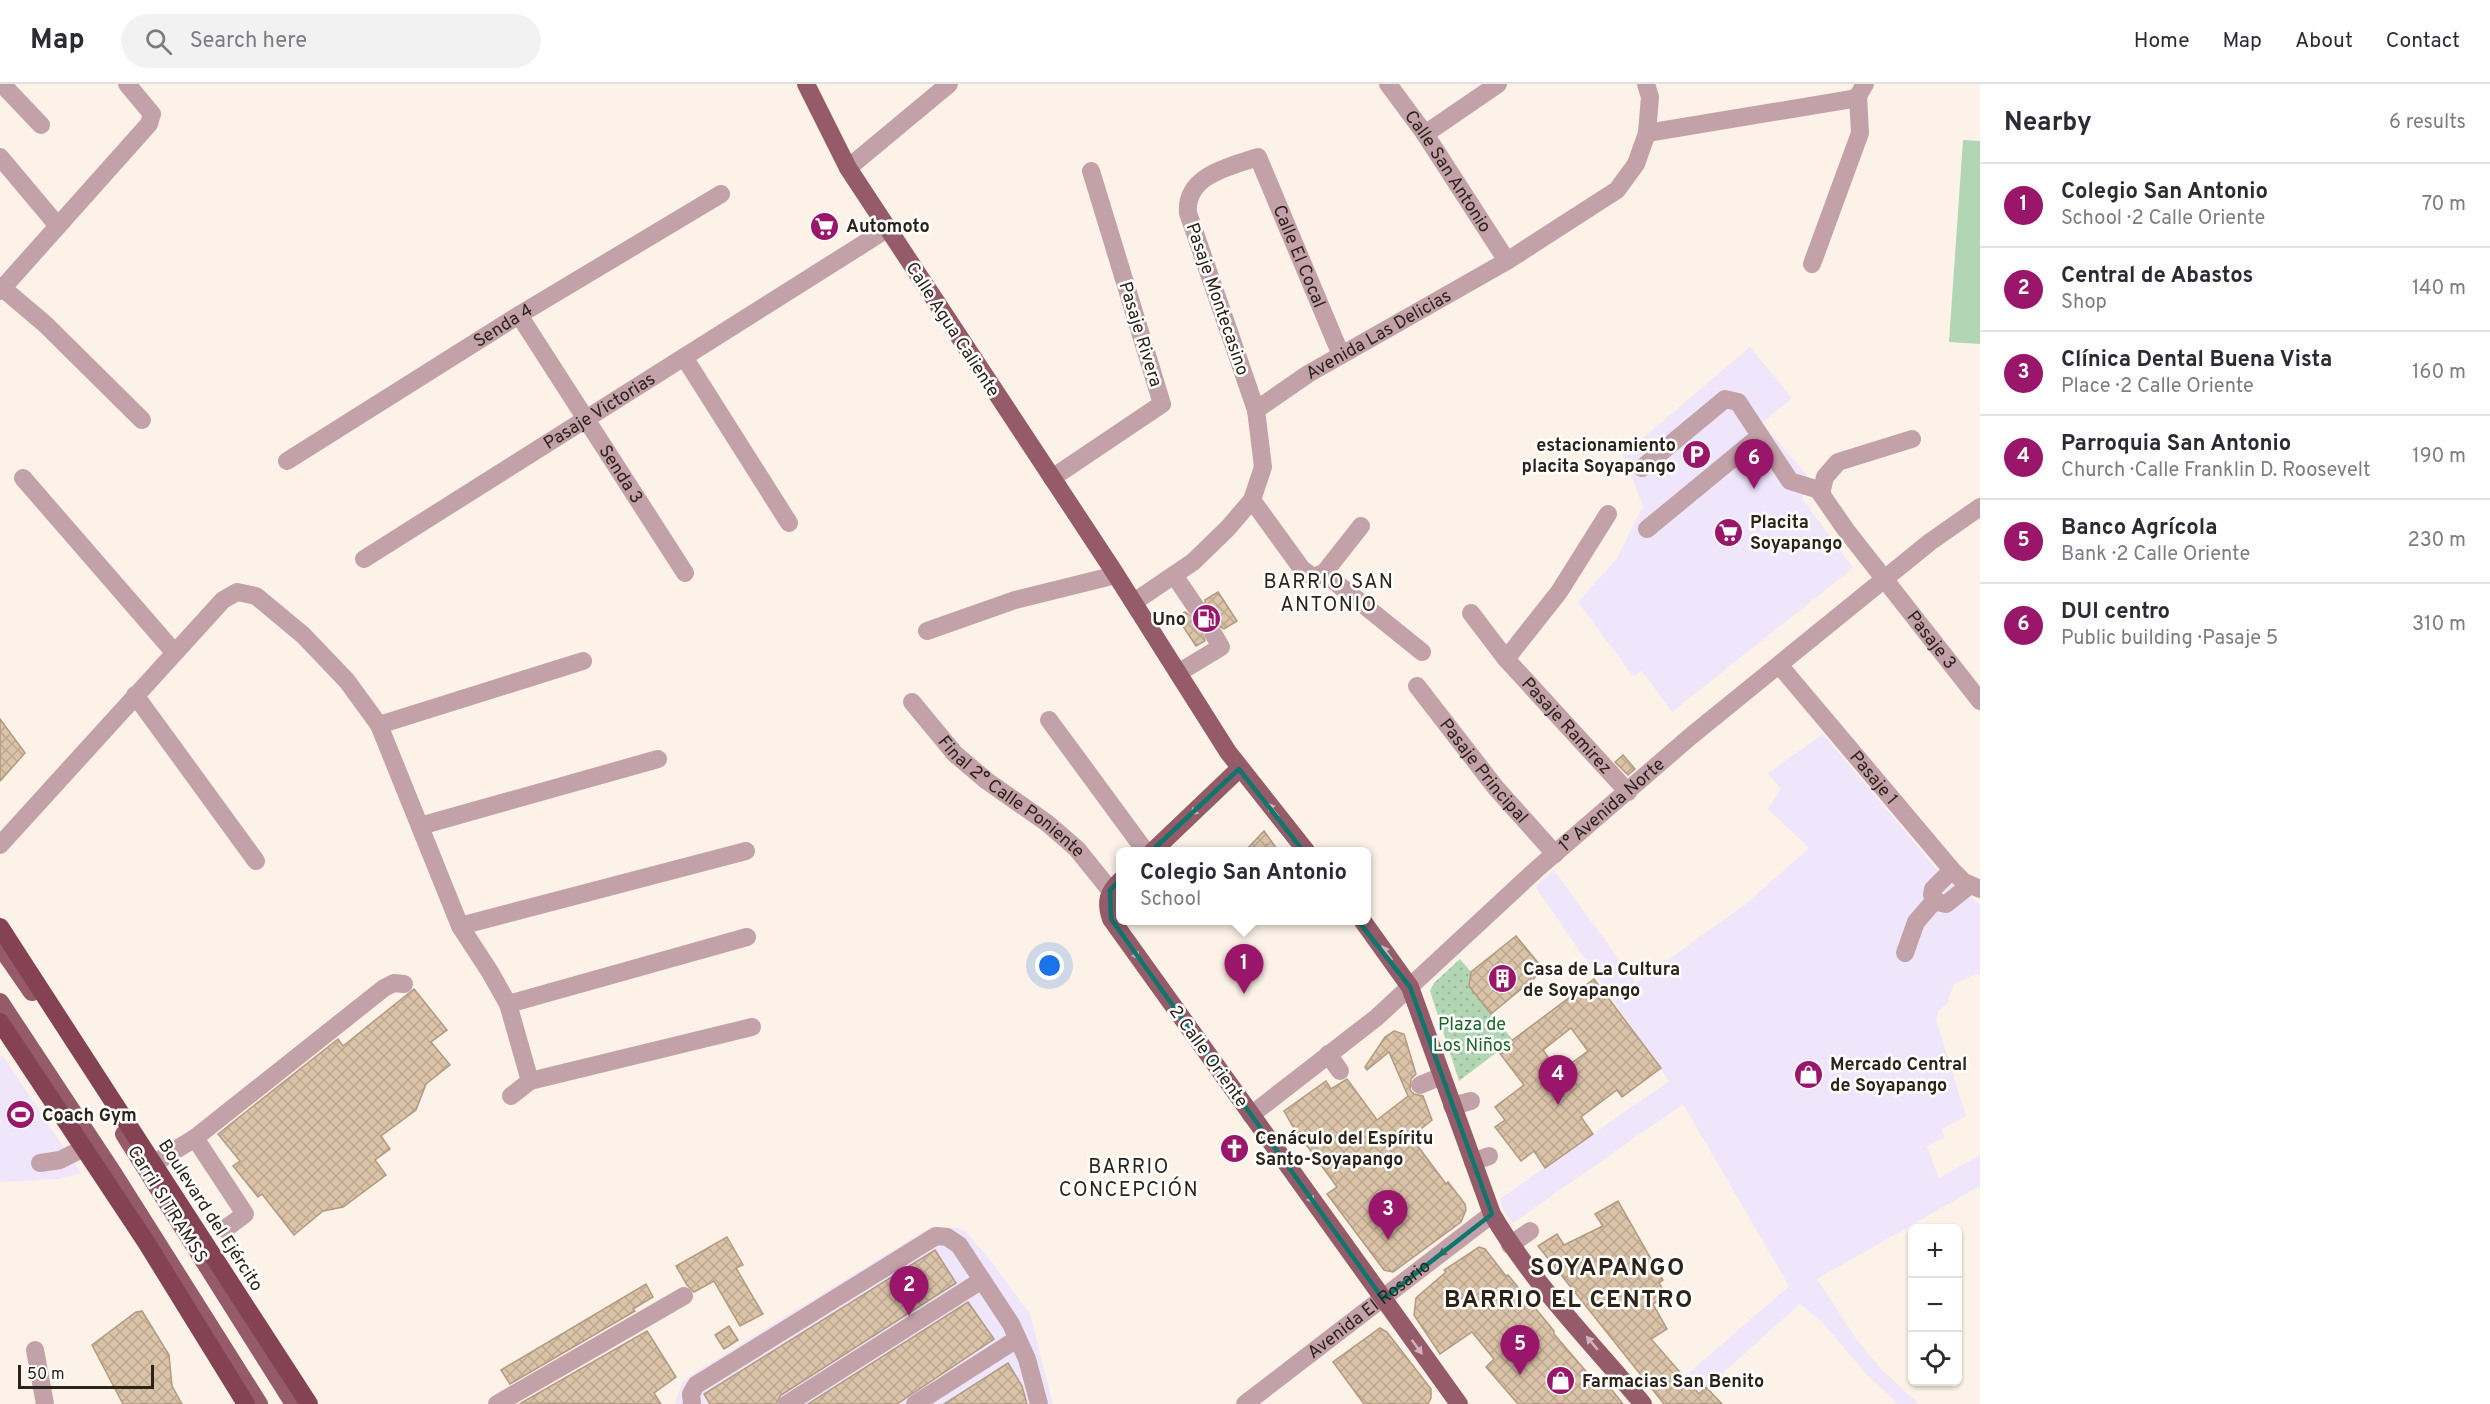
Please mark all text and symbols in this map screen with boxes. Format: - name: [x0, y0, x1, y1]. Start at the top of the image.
- search box: [121, 14, 541, 68]
- text: Map: [30, 23, 85, 59]
- icon: search: [142, 25, 175, 58]
- text: Search here: [190, 28, 307, 55]
- text: Home: [2134, 28, 2190, 55]
- text: Map: [2223, 28, 2262, 55]
- text: About: [2295, 28, 2353, 55]
- text: Contact: [2386, 28, 2460, 55]
- street label: Calle San Antonio: [1398, 106, 1496, 238]
- text: Nearby: [2004, 107, 2092, 140]
- text: 6 results: [2389, 110, 2466, 136]
- text: Colegio San Antonio: [2061, 179, 2268, 206]
- text: 1: [2020, 192, 2028, 218]
- text: 70 m: [2422, 192, 2466, 218]
- street label: Calle El Cocal: [1266, 202, 1330, 312]
- text: School · 2 Calle Oriente: [2061, 206, 2265, 232]
- supermarket icon: Automoto: [809, 210, 841, 242]
- place label: Automoto: [846, 216, 930, 239]
- street label: Pasaje Montecasino: [1180, 220, 1253, 379]
- street label: Calle Agua Caliente: [900, 258, 1004, 402]
- text: Central de Abastos: [2061, 263, 2253, 290]
- text: 2: [2017, 276, 2030, 302]
- text: 140 m: [2412, 276, 2466, 302]
- street label: Pasaje Rivera: [1113, 279, 1166, 390]
- street label: Avenida Las Delicias: [1302, 285, 1456, 386]
- text: Shop: [2061, 290, 2107, 316]
- street label: Senda 4: [470, 299, 537, 354]
- text: Clínica Dental Buena Vista: [2061, 347, 2332, 374]
- text: 3: [2018, 360, 2030, 386]
- text: 160 m: [2412, 360, 2466, 386]
- street label: Pasaje Victorias: [540, 368, 660, 456]
- text: Place · 2 Calle Oriente: [2061, 374, 2254, 400]
- text: Parroquia San Antonio: [2061, 431, 2291, 458]
- place label: estacionamiento placita Soyapango: [1522, 435, 1676, 479]
- parking icon: estacionamiento placita Soyapango: [1681, 439, 1713, 471]
- pin: 6: [1734, 440, 1774, 489]
- street label: Senda 3: [593, 441, 647, 508]
- text: 4: [2017, 444, 2030, 470]
- text: 190 m: [2412, 444, 2466, 470]
- text: Church · Calle Franklin D. Roosevelt: [2061, 458, 2371, 484]
- place label: Placita Soyapango: [1750, 512, 1842, 556]
- text: Banco Agrícola: [2061, 515, 2217, 542]
- supermarket icon: Placita Soyapango: [1713, 516, 1745, 548]
- text: 5: [2017, 528, 2030, 554]
- text: 230 m: [2407, 528, 2466, 554]
- text: Bank · 2 Calle Oriente: [2061, 542, 2250, 568]
- district label: BARRIO SAN ANTONIO: [1264, 570, 1394, 619]
- text: DUI centro: [2061, 599, 2170, 626]
- fuel station icon: Uno: [1191, 603, 1223, 635]
- street label: Pasaje 3: [1901, 607, 1961, 675]
- place label: Uno: [1152, 609, 1186, 632]
- text: 6: [2017, 612, 2030, 638]
- text: 310 m: [2412, 612, 2466, 638]
- text: Public building · Pasaje 5: [2061, 626, 2278, 652]
- street label: Pasaje Ramirez: [1516, 673, 1616, 780]
- street label: Pasaje Principal: [1433, 714, 1532, 829]
- street label: Final 2° Calle Poniente: [932, 732, 1089, 863]
- street label: Pasaje 1: [1844, 747, 1902, 810]
- street label: 1° Avenida Norte: [1555, 754, 1670, 858]
- one-way arrow: [1189, 802, 1204, 816]
- one-way arrow: [1267, 803, 1280, 818]
- popup: [1116, 847, 1371, 925]
- text: Colegio San Antonio: [1140, 860, 1347, 887]
- text: School: [1140, 887, 1201, 913]
- one-way arrow: [1128, 944, 1139, 960]
- pin: 1: [1224, 944, 1264, 994]
- one-way arrow: [1381, 945, 1393, 961]
- your location: [1035, 951, 1064, 980]
- place label: Casa de La Cultura de Soyapango: [1523, 959, 1680, 1003]
- building icon: Casa de La Cultura de Soyapango: [1486, 963, 1518, 995]
- street label: 2 Calle Oriente: [1163, 1001, 1252, 1112]
- park label: Plaza de Los Niños: [1433, 1014, 1511, 1058]
- place label: Mercado Central de Soyapango: [1830, 1054, 1967, 1098]
- pin: 4: [1538, 1056, 1578, 1105]
- shop icon: Mercado Central de Soyapango: [1793, 1058, 1825, 1090]
- sports icon: Coach Gym: [5, 1099, 37, 1131]
- place label: Coach Gym: [42, 1105, 137, 1128]
- place label: Cenáculo del Espíritu Santo-Soyapango: [1255, 1128, 1433, 1172]
- church icon: Cenáculo del Espíritu Santo-Soyapango: [1218, 1132, 1250, 1164]
- street label: Boulevard del Ejército: [152, 1136, 267, 1296]
- street label: Carril SITRAMSS: [121, 1142, 212, 1268]
- district label: BARRIO CONCEPCIÓN: [1059, 1155, 1199, 1204]
- one-way arrow: [1303, 1187, 1315, 1203]
- pin: 3: [1368, 1190, 1408, 1240]
- map controls: [1908, 1224, 1962, 1386]
- button: +: [1908, 1224, 1962, 1278]
- one-way arrow: [1438, 1243, 1453, 1255]
- district label: SOYAPANGO: [1530, 1254, 1686, 1284]
- street label: Avenida El Rosario: [1303, 1255, 1436, 1365]
- pin: 2: [890, 1266, 928, 1316]
- button: −: [1908, 1278, 1962, 1332]
- district label: BARRIO EL CENTRO: [1444, 1286, 1694, 1316]
- pin: 5: [1500, 1326, 1540, 1375]
- button: locate: [1908, 1332, 1962, 1386]
- one-way arrow: [1585, 1335, 1598, 1351]
- one-way arrow: [1411, 1338, 1423, 1354]
- scale bar: [18, 1362, 154, 1390]
- text: 50 m: [27, 1365, 65, 1385]
- shop icon: Farmacias San Benito: [1545, 1365, 1577, 1397]
- place label: Farmacias San Benito: [1582, 1371, 1764, 1394]

